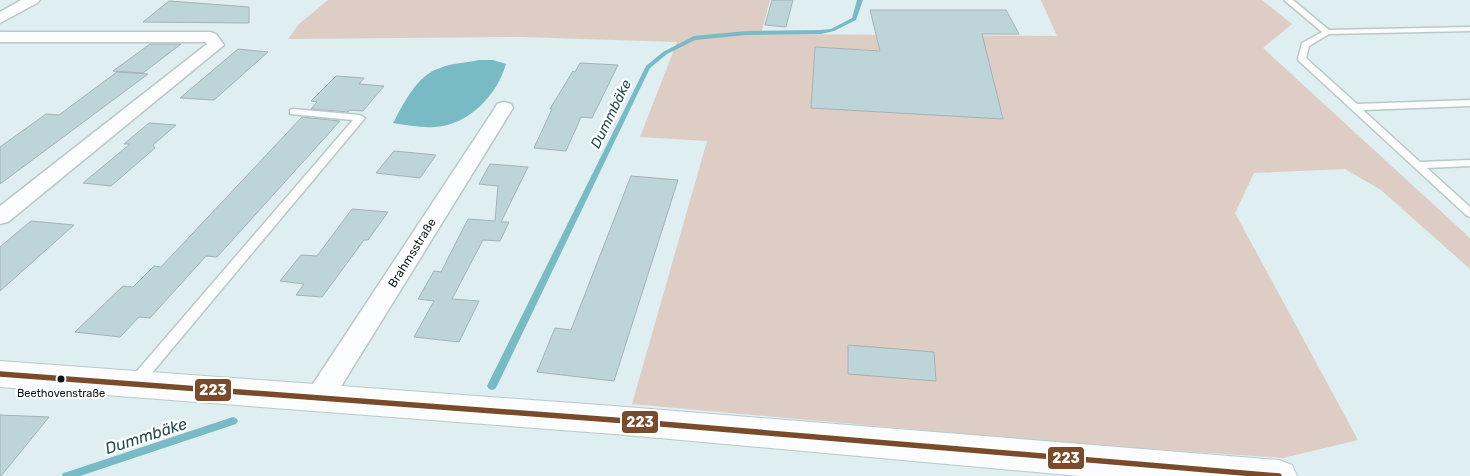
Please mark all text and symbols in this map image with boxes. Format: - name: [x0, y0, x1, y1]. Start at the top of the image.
- water label: Dummbäke: [587, 77, 635, 151]
- street label: Brahmsstraße: [385, 216, 439, 290]
- marker: Beethovenstraße: [56, 374, 66, 384]
- line badge: 223: [194, 378, 232, 402]
- text: 223: [199, 382, 227, 399]
- place label: Beethovenstraße: [17, 387, 105, 400]
- line badge: 223: [621, 410, 659, 434]
- water label: Dummbäke: [103, 414, 189, 458]
- text: 223: [626, 414, 654, 431]
- line badge: 223: [1047, 446, 1085, 470]
- text: 223: [1052, 450, 1080, 467]

